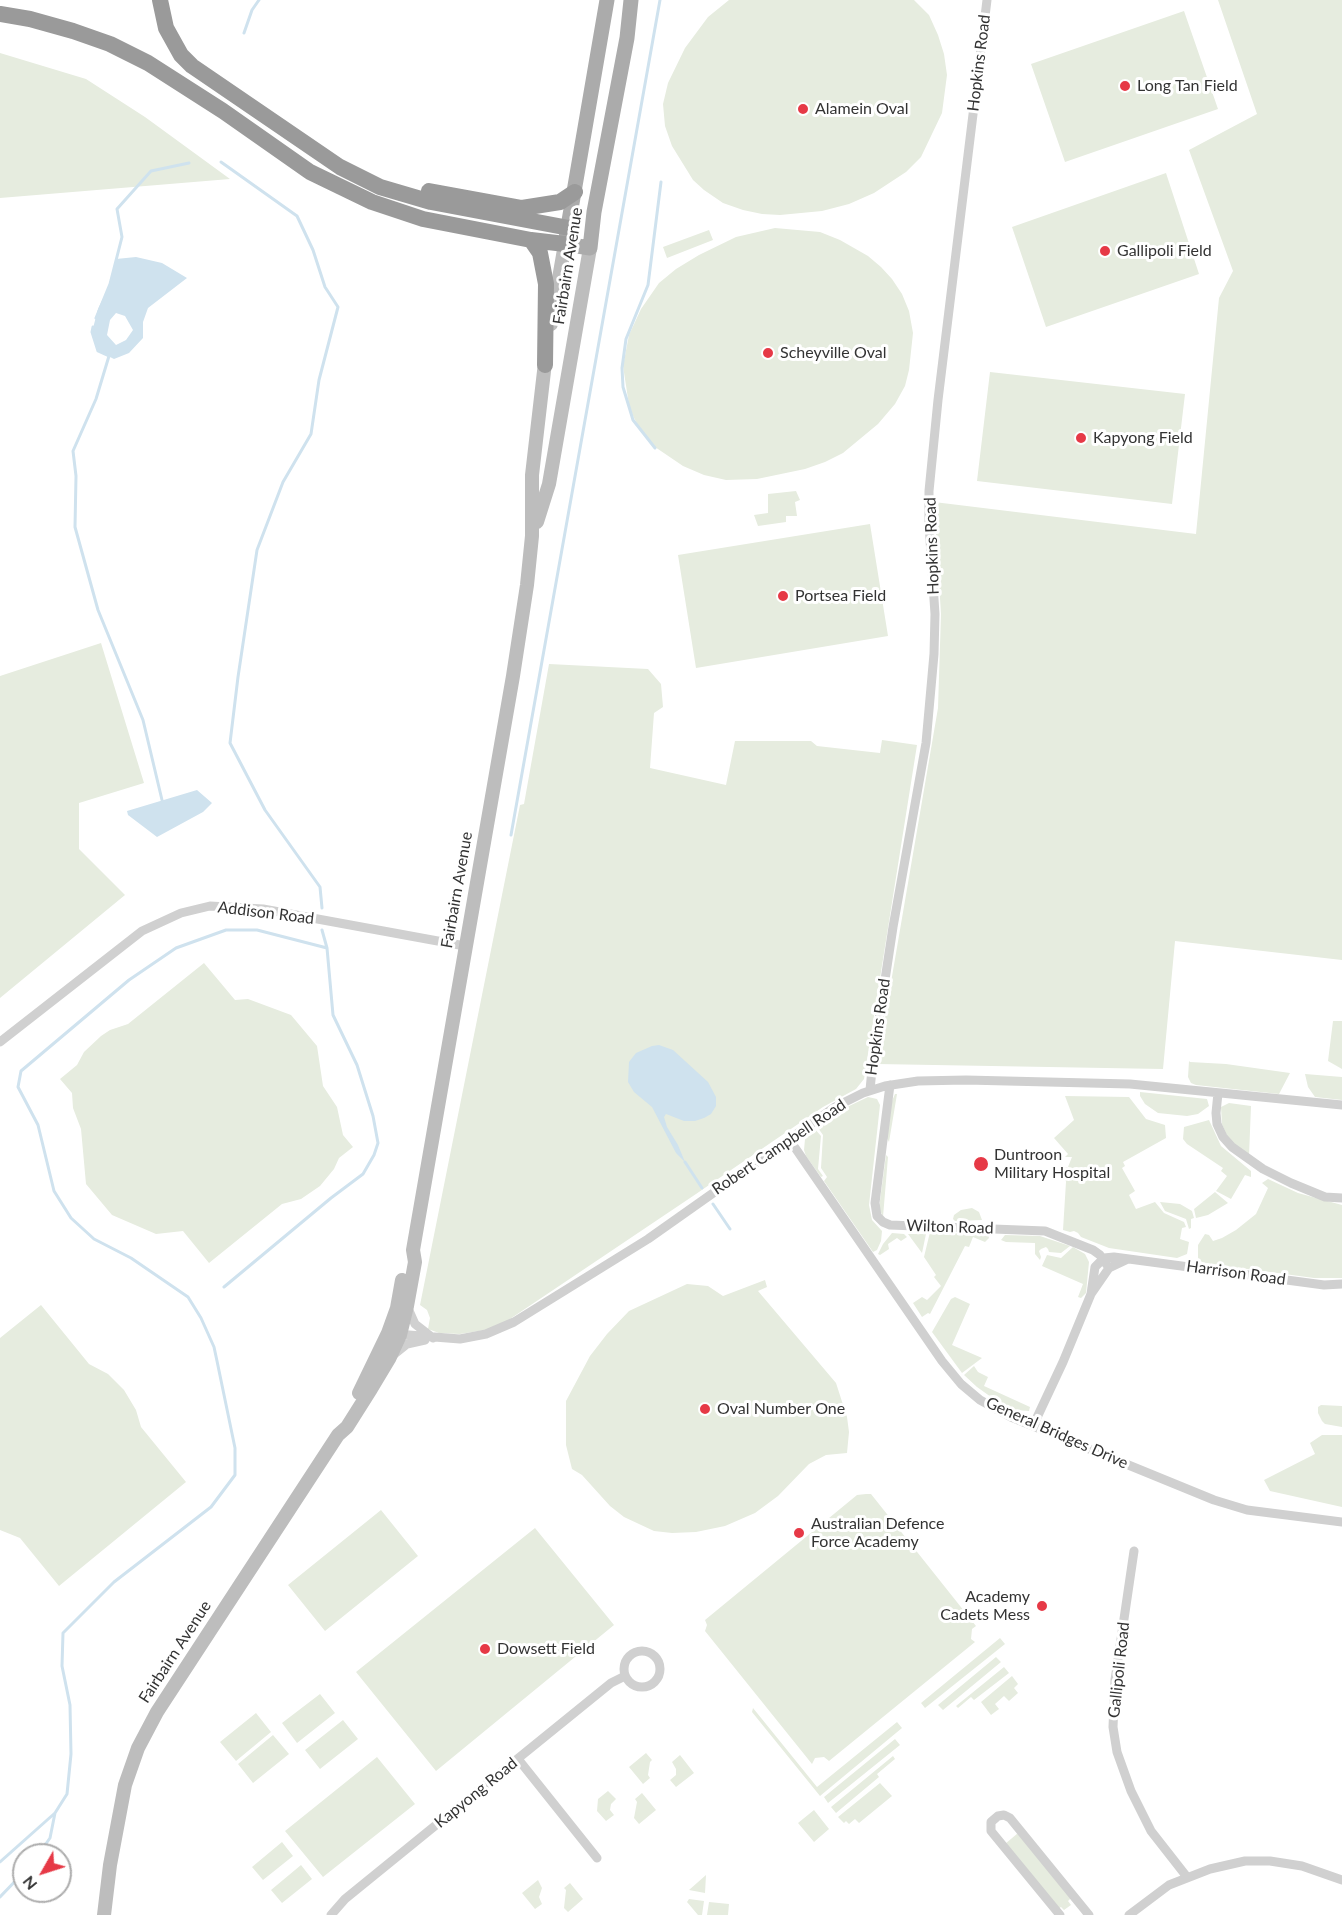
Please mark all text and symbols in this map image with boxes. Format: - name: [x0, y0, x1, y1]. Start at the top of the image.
- street label: Hopkins Road: [964, 13, 994, 113]
- place label: Long Tan Field: [1137, 76, 1238, 96]
- marker: Long Tan Field: [1118, 79, 1132, 93]
- place label: Alamein Oval: [815, 99, 909, 119]
- marker: Alamein Oval: [796, 102, 810, 116]
- street label: Fairbairn Avenue: [549, 206, 587, 326]
- place label: Gallipoli Field: [1117, 241, 1212, 261]
- marker: Gallipoli Field: [1098, 244, 1112, 258]
- place label: Scheyville Oval: [780, 343, 886, 363]
- marker: Scheyville Oval: [761, 346, 775, 360]
- place label: Kapyong Field: [1093, 428, 1193, 448]
- marker: Kapyong Field: [1074, 431, 1088, 445]
- street label: Hopkins Road: [921, 497, 943, 595]
- place label: Portsea Field: [795, 586, 886, 606]
- marker: Portsea Field: [776, 589, 790, 603]
- street label: Fairbairn Avenue: [437, 830, 477, 950]
- street label: Addison Road: [217, 898, 315, 928]
- street label: Hopkins Road: [862, 977, 894, 1077]
- street label: Robert Campbell Road: [709, 1095, 849, 1199]
- place label: Duntroon Military Hospital: [994, 1145, 1110, 1183]
- marker: Duntroon Military Hospital: [972, 1155, 990, 1173]
- street label: Wilton Road: [906, 1216, 994, 1238]
- street label: Harrison Road: [1185, 1257, 1287, 1289]
- street label: General Bridges Drive: [983, 1393, 1131, 1473]
- place label: Oval Number One: [717, 1399, 845, 1419]
- marker: Oval Number One: [698, 1402, 712, 1416]
- place label: Australian Defence Force Academy: [811, 1514, 945, 1552]
- marker: Australian Defence Force Academy: [792, 1526, 806, 1540]
- place label: Academy Cadets Mess: [940, 1587, 1030, 1625]
- street label: Fairbairn Avenue: [135, 1597, 215, 1707]
- marker: Academy Cadets Mess: [1035, 1599, 1049, 1613]
- street label: Gallipoli Road: [1104, 1621, 1134, 1719]
- place label: Dowsett Field: [497, 1639, 595, 1659]
- marker: Dowsett Field: [478, 1642, 492, 1656]
- street label: Kapyong Road: [431, 1754, 521, 1832]
- north arrow: [12, 1843, 72, 1903]
- text: N: [18, 1873, 40, 1894]

